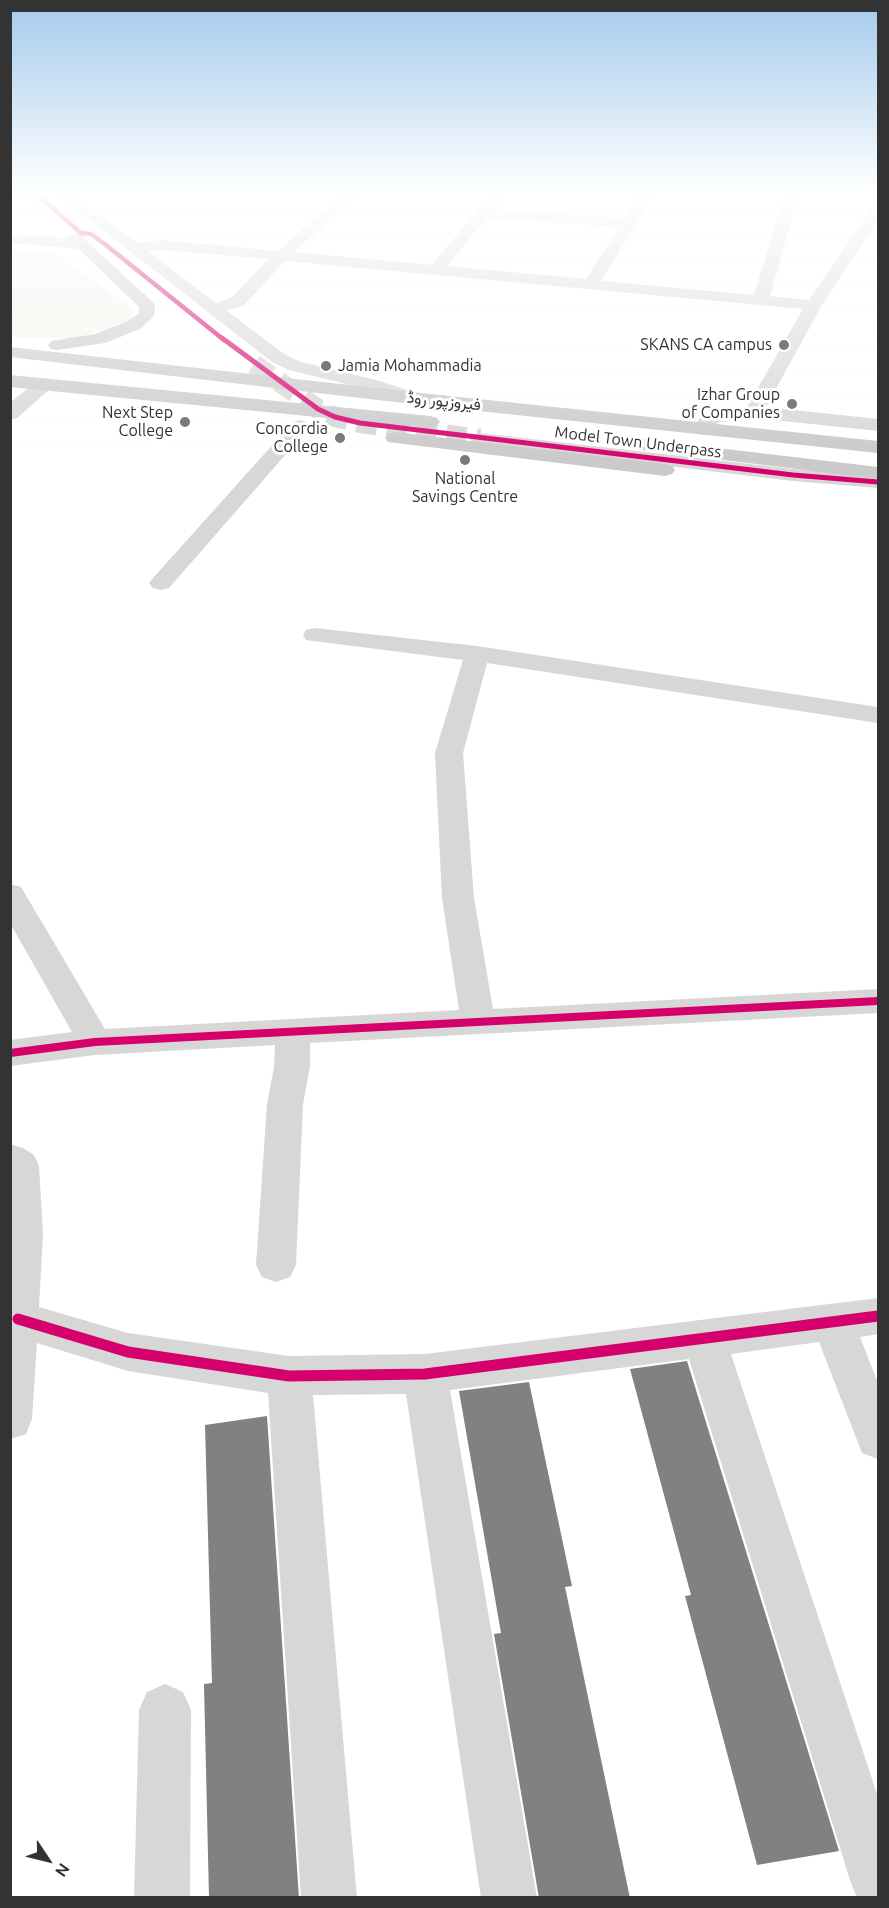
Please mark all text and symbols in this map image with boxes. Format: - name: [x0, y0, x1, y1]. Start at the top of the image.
- place label: SKANS CA campus: [640, 335, 772, 355]
- marker: SKANS CA campus: [777, 338, 791, 352]
- place label: Jamia Mohammadia: [338, 356, 482, 376]
- marker: Jamia Mohammadia: [319, 359, 333, 373]
- place label: Izhar Group of Companies: [682, 385, 780, 423]
- street label: فیروزپور روڈ: [406, 388, 482, 414]
- marker: Izhar Group of Companies: [785, 397, 799, 411]
- place label: Next Step College: [102, 403, 173, 441]
- marker: Next Step College: [178, 415, 192, 429]
- place label: Concordia College: [255, 419, 328, 457]
- street label: Model Town Underpass: [554, 422, 722, 462]
- marker: Concordia College: [333, 431, 347, 445]
- marker: National Savings Centre: [458, 453, 472, 467]
- place label: National Savings Centre: [412, 469, 518, 507]
- north arrow: [18, 1830, 78, 1890]
- text: N: [52, 1860, 74, 1880]

